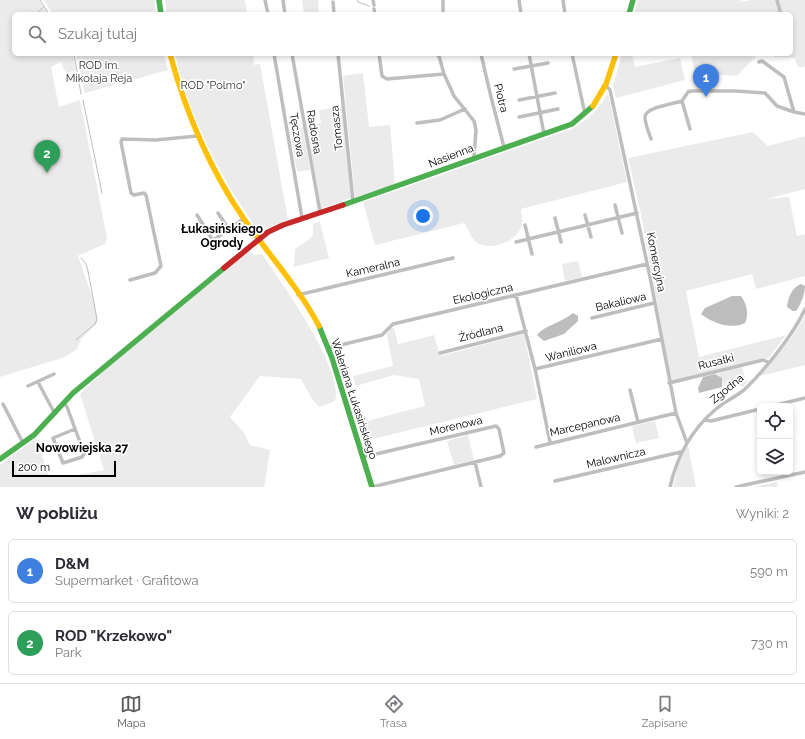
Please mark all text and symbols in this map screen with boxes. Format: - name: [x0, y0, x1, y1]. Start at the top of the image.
- search box: [12, 12, 793, 56]
- icon: search: [26, 23, 48, 45]
- text: Szukaj tutaj: [58, 25, 137, 43]
- park label: ROD im. Mikołaja Reja: [66, 59, 132, 85]
- pin: 1: [693, 64, 719, 97]
- park label: ROD "Polmo": [180, 79, 246, 92]
- street label: Piotra: [491, 82, 511, 114]
- street label: Tomasza: [328, 105, 346, 151]
- street label: Radosna: [304, 109, 324, 155]
- street label: Tęczowa: [287, 112, 307, 158]
- pin: 2: [34, 140, 60, 173]
- street label: Nasienna: [427, 141, 475, 171]
- your location: [413, 206, 433, 226]
- district label: Łukasińskiego Ogrody: [180, 222, 263, 250]
- street label: Komercyjna: [644, 231, 668, 293]
- street label: Kameralna: [345, 255, 401, 281]
- street label: Ekologiczna: [452, 281, 514, 307]
- street label: Bakaliowa: [594, 290, 648, 314]
- street label: Źródlana: [457, 320, 505, 345]
- street label: Waleriana Łukasińskiego: [328, 337, 380, 461]
- street label: Waniliowa: [544, 339, 598, 365]
- street label: Rusałki: [697, 351, 735, 373]
- street label: Zgodna: [708, 372, 746, 406]
- map controls: [757, 403, 793, 475]
- button: locate: [757, 403, 793, 439]
- street label: Marcepanowa: [548, 411, 622, 439]
- street label: Morenowa: [428, 414, 484, 438]
- button: layers: [757, 439, 793, 475]
- district label: Nowowiejska 27: [36, 441, 128, 455]
- street label: Malownicza: [585, 445, 647, 471]
- scale bar: [12, 459, 116, 478]
- text: 200 m: [18, 461, 50, 474]
- text: W pobliżu: [16, 503, 98, 523]
- text: Wyniki: 2: [736, 506, 789, 521]
- text: D&M: [55, 555, 89, 573]
- text: 1: [27, 564, 33, 579]
- text: 590 m: [750, 564, 788, 579]
- text: Supermarket · Grafitowa: [55, 573, 199, 588]
- text: ROD "Krzekowo": [55, 627, 172, 645]
- text: 2: [26, 636, 34, 651]
- text: 730 m: [751, 636, 788, 651]
- text: Park: [55, 645, 82, 660]
- tab: Mapa: [117, 693, 146, 730]
- tab: Trasa: [380, 693, 407, 730]
- tab: Zapisane: [641, 693, 688, 730]

